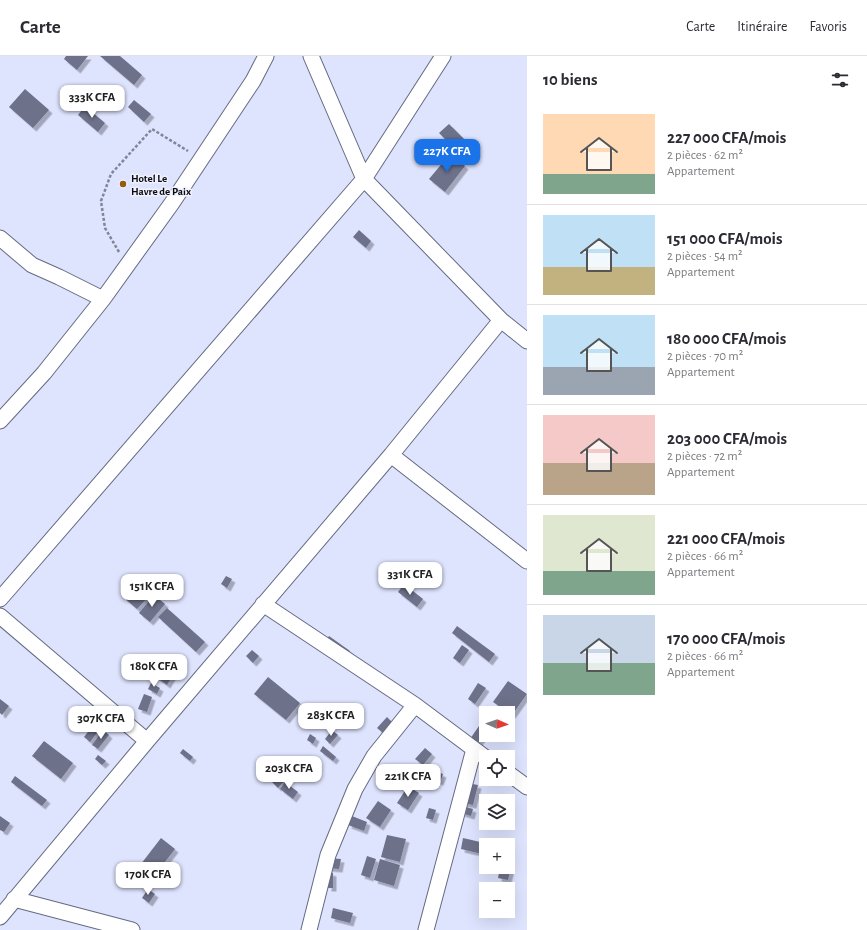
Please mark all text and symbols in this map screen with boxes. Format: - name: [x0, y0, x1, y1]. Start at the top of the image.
- text: Carte: [20, 18, 61, 37]
- text: Carte: [686, 20, 715, 34]
- text: Itinéraire: [737, 20, 787, 34]
- text: Favoris: [809, 20, 847, 34]
- icon: filters: [829, 69, 851, 91]
- text: 10 biens: [543, 71, 597, 88]
- pin: 333K CFA: [51, 85, 133, 119]
- text: 333K CFA: [69, 91, 115, 104]
- text: 227 000 CFA/mois: [667, 129, 786, 146]
- icon: home: [575, 130, 623, 178]
- pin: 227K CFA: [406, 139, 488, 173]
- text: 227K CFA: [423, 145, 471, 158]
- text: 2 pièces · 62 m²: [667, 149, 743, 162]
- text: Appartement: [667, 165, 735, 178]
- place label: Hotel Le Havre de Paix: [131, 173, 191, 197]
- marker: Hotel Le Havre de Paix: [118, 179, 128, 189]
- text: 151 000 CFA/mois: [667, 230, 783, 247]
- icon: home: [575, 231, 623, 279]
- text: 2 pièces · 54 m²: [667, 250, 743, 263]
- text: Appartement: [667, 266, 735, 279]
- text: 180 000 CFA/mois: [667, 330, 786, 347]
- icon: home: [575, 331, 623, 379]
- text: 2 pièces · 70 m²: [667, 350, 743, 363]
- text: Appartement: [667, 366, 735, 379]
- text: 203 000 CFA/mois: [667, 430, 787, 447]
- icon: home: [575, 431, 623, 479]
- text: 2 pièces · 72 m²: [667, 450, 742, 463]
- text: Appartement: [667, 466, 735, 479]
- text: 221 000 CFA/mois: [667, 530, 785, 547]
- icon: home: [575, 531, 623, 579]
- text: 2 pièces · 66 m²: [667, 550, 743, 563]
- pin: 331K CFA: [369, 562, 451, 596]
- text: Appartement: [667, 566, 735, 579]
- text: 331K CFA: [387, 568, 433, 581]
- pin: 151K CFA: [111, 574, 193, 608]
- text: 151K CFA: [130, 580, 174, 593]
- text: 170 000 CFA/mois: [667, 630, 785, 647]
- icon: home: [575, 631, 623, 679]
- text: 2 pièces · 66 m²: [667, 650, 743, 663]
- pin: 180K CFA: [113, 654, 195, 688]
- text: 180K CFA: [130, 660, 178, 673]
- text: Appartement: [667, 666, 735, 679]
- pin: 283K CFA: [290, 703, 372, 737]
- pin: 307K CFA: [60, 706, 142, 740]
- north arrow: [479, 706, 515, 742]
- map controls: [479, 706, 515, 918]
- text: 283K CFA: [307, 709, 355, 722]
- text: 307K CFA: [77, 712, 125, 725]
- button: locate: [479, 750, 515, 786]
- pin: 203K CFA: [248, 756, 330, 790]
- text: 203K CFA: [265, 762, 313, 775]
- pin: 221K CFA: [367, 764, 449, 798]
- text: 221K CFA: [385, 770, 431, 783]
- button: layers: [479, 794, 515, 830]
- button: +: [479, 838, 515, 874]
- pin: 170K CFA: [107, 862, 189, 896]
- text: 170K CFA: [125, 868, 171, 881]
- button: −: [479, 882, 515, 918]

